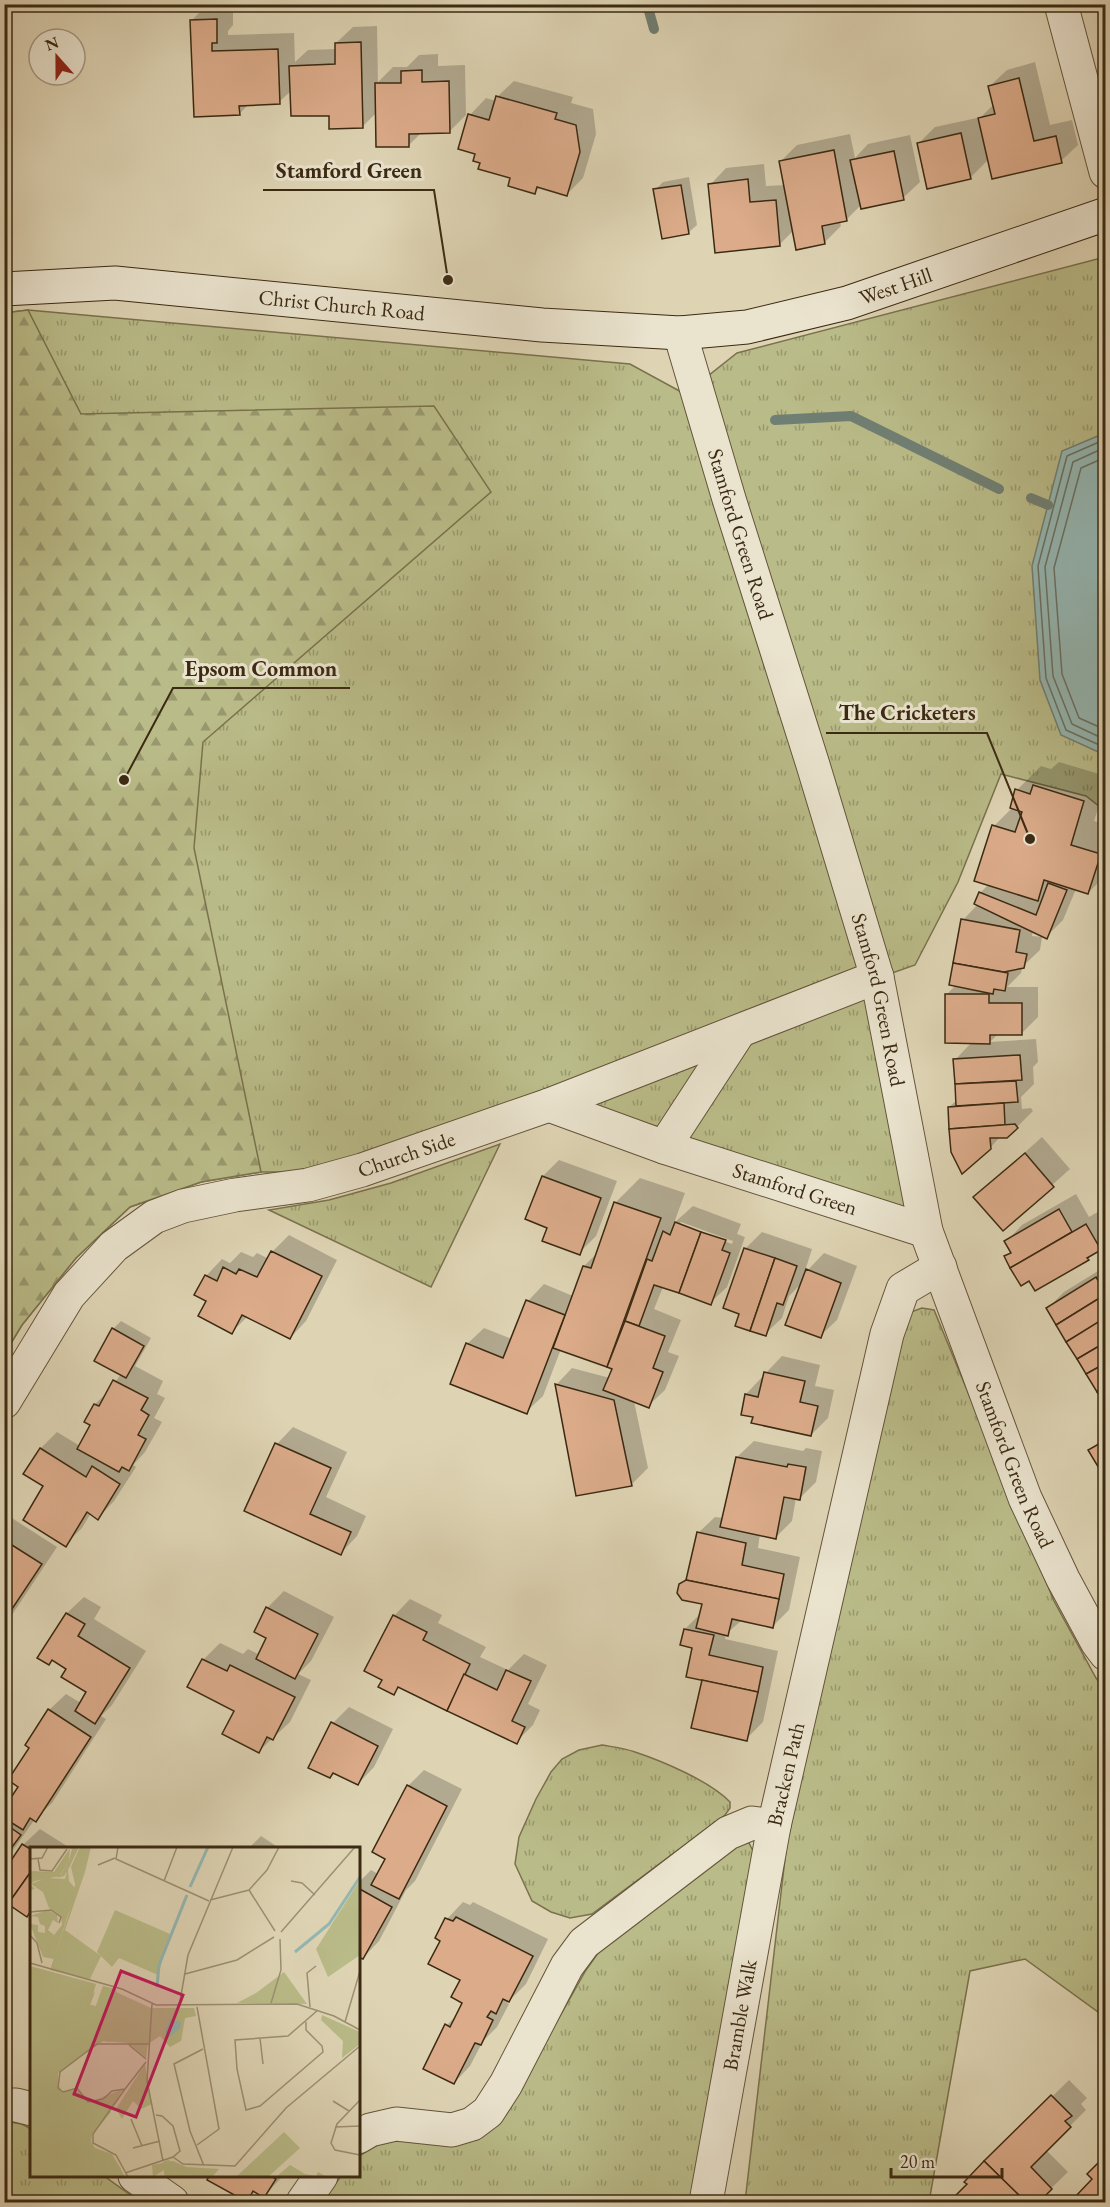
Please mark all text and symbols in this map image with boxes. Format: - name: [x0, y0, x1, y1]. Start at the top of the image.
- north arrow: [27, 27, 87, 87]
- text: N: [42, 31, 62, 56]
- callout: Stamford Green: [263, 150, 434, 190]
- text: Stamford Green: [276, 156, 423, 185]
- street label: West Hill: [856, 261, 935, 311]
- street label: Christ Church Road: [257, 283, 427, 326]
- street label: Stamford Green Road: [702, 445, 780, 623]
- callout: Epsom Common: [173, 648, 350, 688]
- text: Epsom Common: [185, 654, 338, 683]
- callout: The Cricketers: [826, 693, 987, 733]
- text: The Cricketers: [838, 698, 976, 727]
- street label: Stamford Green Road: [845, 910, 912, 1089]
- street label: Church Side: [354, 1125, 458, 1183]
- street label: Stamford Green: [730, 1156, 861, 1221]
- street label: Stamford Green Road: [970, 1377, 1061, 1553]
- street label: Bracken Path: [760, 1719, 810, 1829]
- inset map: [30, 1847, 360, 2177]
- street label: Bramble Walk: [716, 1956, 763, 2073]
- scale bar: [891, 2141, 1002, 2179]
- text: 20 m: [900, 2150, 935, 2173]

